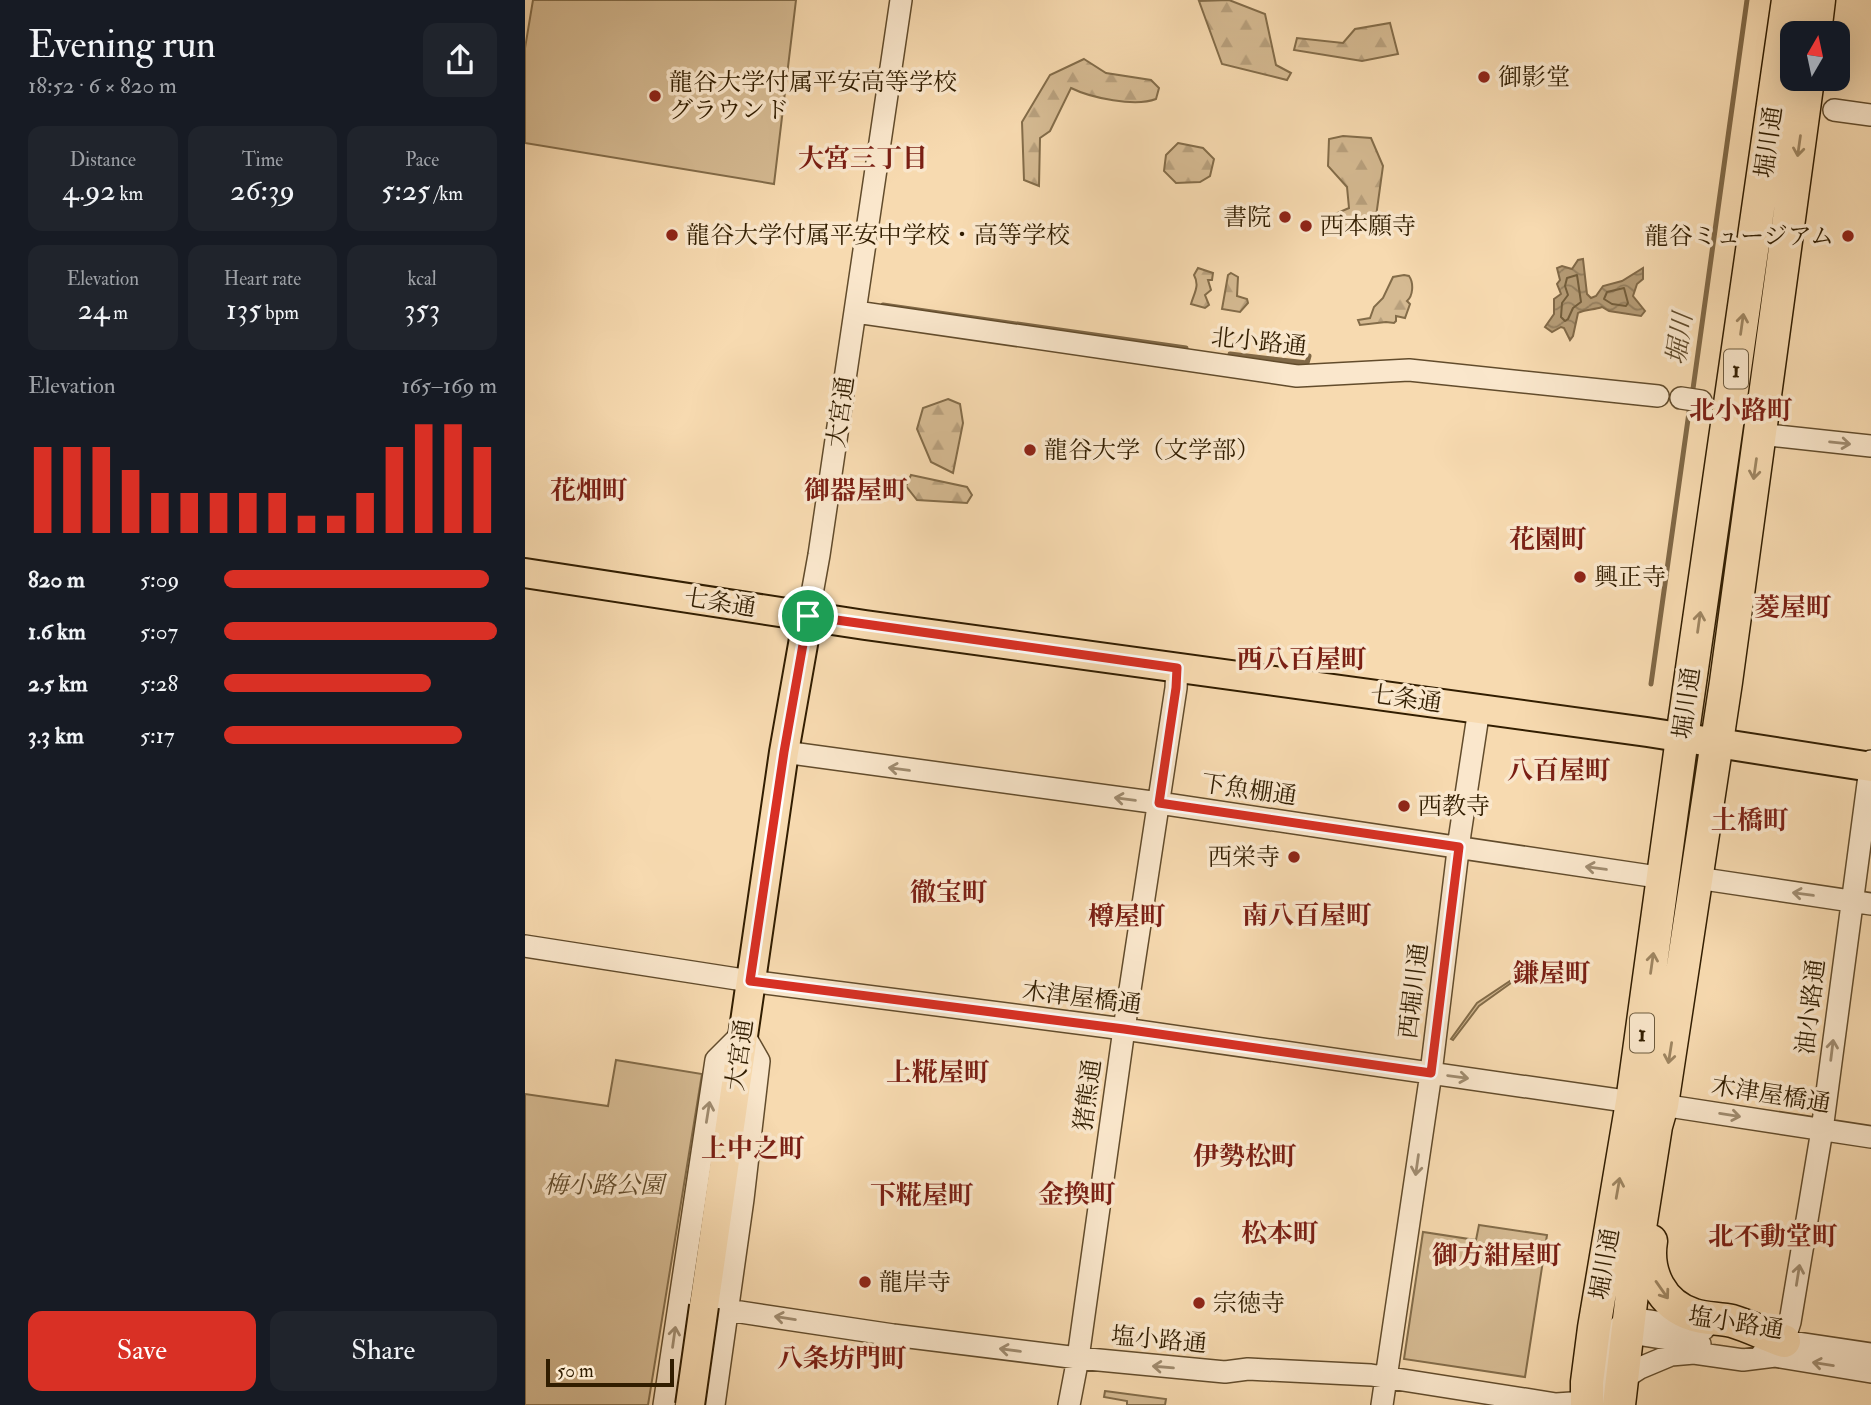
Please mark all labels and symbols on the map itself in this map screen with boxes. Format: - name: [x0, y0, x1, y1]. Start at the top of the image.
- north arrow: [1780, 21, 1850, 91]
- place label: 御影堂: [1498, 62, 1570, 93]
- place label: 龍谷大学付属平安高等学校 グラウンド: [669, 67, 957, 126]
- marker: 御影堂: [1476, 69, 1492, 85]
- marker: 龍谷大学付属平安高等学校 グラウンド: [647, 88, 663, 104]
- street label: 堀川通: [1749, 104, 1789, 180]
- one-way arrow: [1792, 135, 1805, 157]
- district label: 大宮三丁目: [798, 143, 928, 175]
- place label: 書院: [1223, 202, 1271, 233]
- marker: 書院: [1277, 209, 1293, 225]
- place label: 西本願寺: [1320, 211, 1416, 242]
- marker: 西本願寺: [1298, 218, 1314, 234]
- place label: 龍谷大学付属平安中学校・高等学校: [686, 220, 1070, 251]
- place label: 龍谷ミュージアム: [1645, 221, 1834, 252]
- marker: 龍谷大学付属平安中学校・高等学校: [664, 227, 680, 243]
- marker: 龍谷ミュージアム: [1840, 228, 1856, 244]
- water label: 堀川: [1661, 308, 1700, 367]
- one-way arrow: [1736, 313, 1749, 336]
- street label: 北小路通: [1210, 322, 1308, 362]
- road number: 1: [1724, 350, 1748, 388]
- street label: 大宮通: [821, 374, 861, 450]
- district label: 北小路町: [1689, 395, 1793, 427]
- place label: 龍谷大学（文学部）: [1044, 435, 1260, 466]
- one-way arrow: [1828, 436, 1850, 449]
- marker: 龍谷大学（文学部）: [1022, 442, 1038, 458]
- one-way arrow: [1748, 457, 1761, 480]
- district label: 花畑町: [550, 475, 628, 507]
- district label: 御器屋町: [804, 475, 908, 507]
- district label: 花園町: [1509, 524, 1587, 556]
- place label: 興正寺: [1594, 562, 1666, 593]
- marker: 興正寺: [1572, 569, 1588, 585]
- street label: 七条通: [682, 582, 758, 624]
- pin: [778, 586, 838, 646]
- district label: 菱屋町: [1754, 592, 1832, 624]
- one-way arrow: [1693, 611, 1706, 633]
- district label: 西八百屋町: [1237, 644, 1367, 676]
- street label: 堀川通: [1667, 665, 1707, 741]
- street label: 七条通: [1368, 679, 1444, 719]
- district label: 八百屋町: [1507, 755, 1611, 787]
- one-way arrow: [888, 762, 911, 775]
- street label: 下魚棚通: [1199, 768, 1299, 812]
- place label: 西教寺: [1418, 791, 1490, 822]
- one-way arrow: [1114, 792, 1136, 805]
- marker: 西教寺: [1396, 798, 1412, 814]
- district label: 土橋町: [1711, 805, 1789, 837]
- place label: 西栄寺: [1208, 842, 1280, 873]
- marker: 西栄寺: [1286, 849, 1302, 865]
- one-way arrow: [1585, 861, 1608, 874]
- district label: 徹宝町: [910, 877, 988, 909]
- one-way arrow: [1793, 887, 1815, 900]
- district label: 南八百屋町: [1242, 900, 1372, 932]
- district label: 樽屋町: [1088, 901, 1166, 933]
- street label: 西堀川通: [1393, 941, 1435, 1041]
- one-way arrow: [1646, 952, 1659, 975]
- street label: 油小路通: [1790, 957, 1832, 1057]
- district label: 鎌屋町: [1513, 958, 1591, 990]
- street label: 木津屋橋通: [1021, 975, 1143, 1021]
- road number: 1: [1630, 1014, 1654, 1052]
- street label: 大宮通: [720, 1017, 760, 1093]
- one-way arrow: [1825, 1039, 1838, 1061]
- one-way arrow: [1663, 1041, 1676, 1064]
- district label: 上糀屋町: [886, 1057, 990, 1089]
- street label: 猪熊通: [1068, 1057, 1108, 1133]
- street label: 木津屋橋通: [1709, 1070, 1833, 1120]
- one-way arrow: [1447, 1071, 1469, 1084]
- one-way arrow: [702, 1102, 715, 1124]
- one-way arrow: [1718, 1109, 1741, 1122]
- district label: 上中之町: [701, 1133, 805, 1165]
- district label: 伊勢松町: [1193, 1141, 1297, 1173]
- one-way arrow: [1410, 1153, 1423, 1176]
- park label: 梅小路公園: [544, 1170, 668, 1201]
- one-way arrow: [1611, 1177, 1625, 1200]
- district label: 金換町: [1038, 1179, 1116, 1211]
- district label: 下糀屋町: [870, 1180, 974, 1212]
- district label: 松本町: [1241, 1218, 1319, 1250]
- district label: 北不動堂町: [1708, 1221, 1838, 1253]
- street label: 堀川通: [1583, 1226, 1627, 1302]
- district label: 御方紺屋町: [1432, 1240, 1562, 1272]
- one-way arrow: [1792, 1264, 1805, 1286]
- place label: 龍岸寺: [879, 1267, 951, 1298]
- marker: 龍岸寺: [857, 1274, 873, 1290]
- one-way arrow: [1655, 1280, 1669, 1299]
- place label: 宗徳寺: [1213, 1288, 1285, 1319]
- marker: 宗徳寺: [1191, 1295, 1207, 1311]
- street label: 塩小路通: [1686, 1300, 1786, 1346]
- one-way arrow: [774, 1311, 797, 1324]
- street label: 塩小路通: [1110, 1320, 1208, 1360]
- one-way arrow: [668, 1327, 681, 1349]
- district label: 八条坊門町: [777, 1343, 907, 1375]
- one-way arrow: [999, 1343, 1022, 1356]
- scale bar: [546, 1356, 674, 1388]
- one-way arrow: [1812, 1357, 1835, 1370]
- one-way arrow: [1152, 1360, 1175, 1373]

